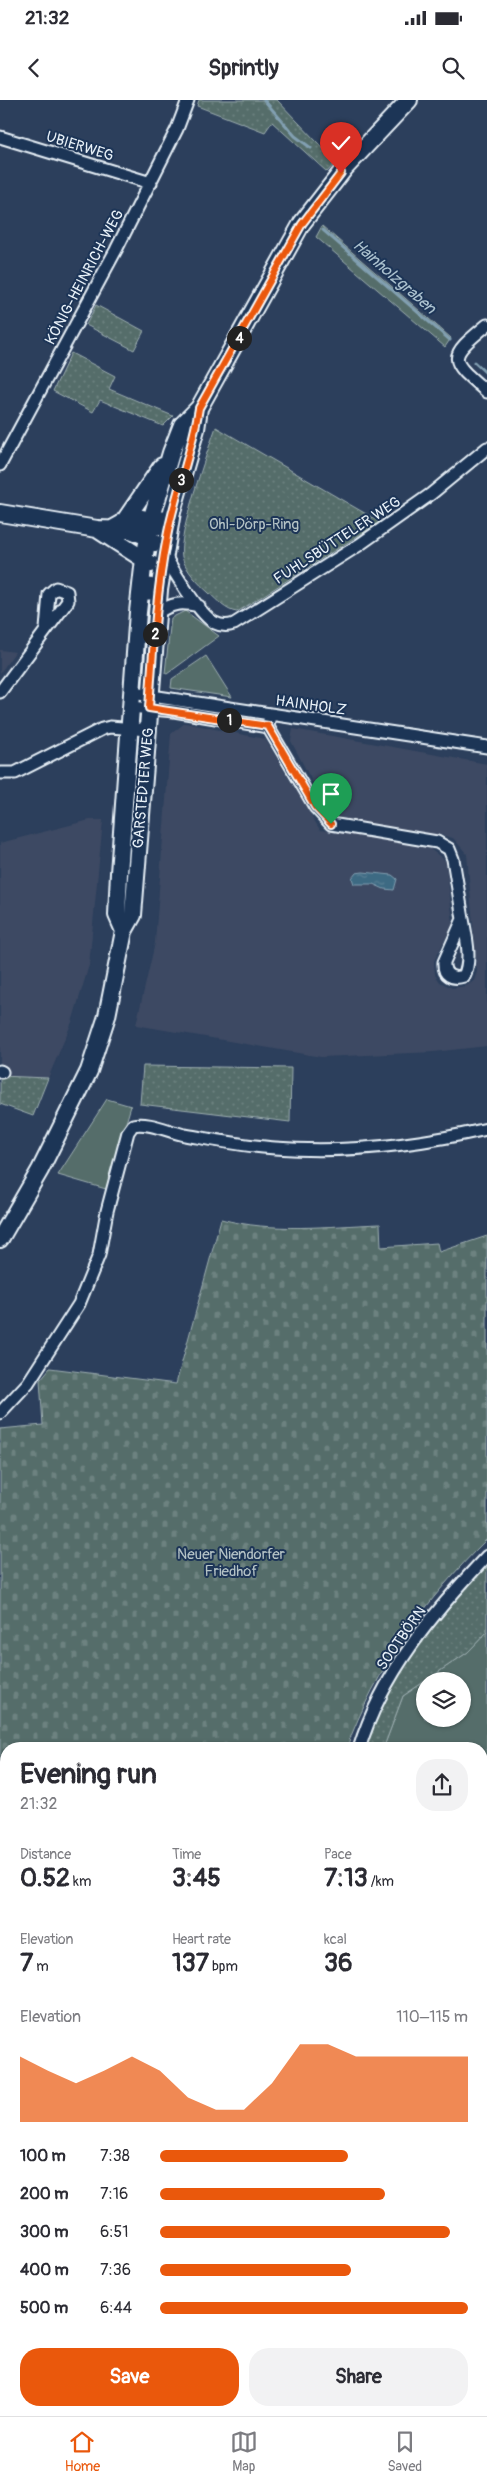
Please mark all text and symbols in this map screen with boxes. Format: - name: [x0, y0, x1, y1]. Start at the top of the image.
- text: 21:32: [25, 6, 69, 30]
- icon: back: [20, 54, 48, 82]
- text: Sprintly: [208, 54, 279, 82]
- icon: search: [439, 54, 467, 82]
- pin: [320, 122, 362, 173]
- street label: UBIERWEG: [44, 127, 116, 166]
- icon: check: [327, 129, 355, 157]
- street label: KÖNIG-HEINRICH-WEG: [41, 206, 128, 348]
- water label: Hainholzgraben: [349, 235, 441, 319]
- pin: 4: [226, 326, 252, 350]
- text: 4: [235, 330, 244, 347]
- pin: 3: [168, 468, 194, 492]
- text: 3: [178, 472, 185, 489]
- street label: FUHLSBÜTTELER WEG: [270, 492, 404, 589]
- park label: Ohl-Dörp-Ring: [209, 515, 299, 534]
- pin: 2: [142, 622, 168, 646]
- text: 2: [152, 626, 159, 643]
- street label: HAINHOLZ: [274, 691, 348, 720]
- pin: 1: [216, 708, 242, 732]
- text: 1: [227, 712, 232, 729]
- street label: GARSTEDTER WEG: [129, 727, 158, 849]
- pin: [310, 773, 352, 824]
- icon: arrive: [317, 780, 345, 808]
- park label: Neuer Niendorfer Friedhof: [177, 1545, 286, 1581]
- street label: SOOTBÖRN: [373, 1603, 430, 1674]
- map controls: [416, 1672, 471, 1727]
- button: layers: [416, 1672, 471, 1727]
- text: Evening run: [20, 1757, 157, 1792]
- button: share: [416, 1759, 468, 1811]
- text: 21:32: [20, 1794, 57, 1814]
- text: Distance: [20, 1846, 71, 1863]
- text: Time: [172, 1846, 201, 1863]
- text: Pace: [324, 1846, 352, 1863]
- text: 0.52: [20, 1863, 70, 1894]
- text: 3:45: [172, 1863, 221, 1894]
- text: 7:13: [324, 1863, 368, 1894]
- text: km: [70, 1873, 91, 1890]
- text: /km: [368, 1873, 394, 1890]
- text: Elevation: [20, 1931, 73, 1948]
- text: Heart rate: [172, 1931, 231, 1948]
- text: kcal: [324, 1931, 347, 1948]
- text: 7: [20, 1948, 33, 1979]
- text: 137: [172, 1948, 209, 1979]
- text: 36: [324, 1948, 353, 1979]
- text: m: [33, 1958, 49, 1975]
- text: bpm: [209, 1958, 238, 1975]
- text: Elevation: [20, 2007, 81, 2027]
- text: 110–115 m: [396, 2007, 468, 2027]
- text: 100 m: [20, 2146, 66, 2166]
- text: 7:38: [100, 2146, 130, 2166]
- text: 200 m: [20, 2184, 68, 2204]
- text: 7:16: [100, 2184, 128, 2204]
- text: 300 m: [20, 2222, 68, 2242]
- text: 6:51: [100, 2222, 129, 2242]
- text: 400 m: [20, 2260, 69, 2280]
- text: 7:36: [100, 2260, 131, 2280]
- text: 500 m: [20, 2298, 68, 2318]
- text: 6:44: [100, 2298, 132, 2318]
- button: Save: [20, 2348, 239, 2406]
- button: Share: [249, 2348, 468, 2406]
- tab: Home: [65, 2428, 100, 2475]
- tab: Map: [230, 2428, 258, 2475]
- tab: Saved: [387, 2428, 422, 2475]

